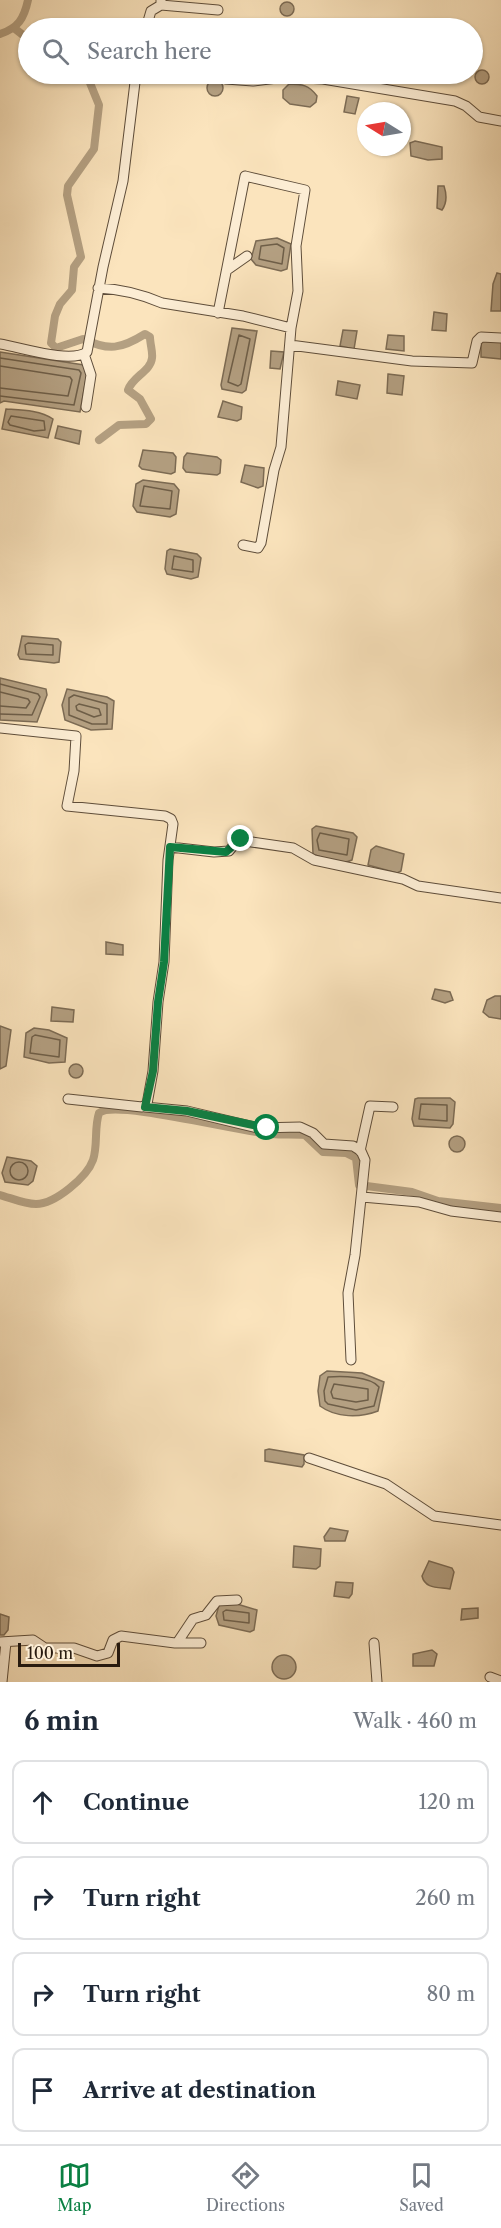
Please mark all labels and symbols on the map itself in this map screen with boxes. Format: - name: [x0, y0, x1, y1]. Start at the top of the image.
- north arrow: [357, 102, 411, 156]
- route end: [227, 825, 253, 851]
- route start: [253, 1114, 279, 1140]
- scale bar: [18, 1640, 120, 1668]

